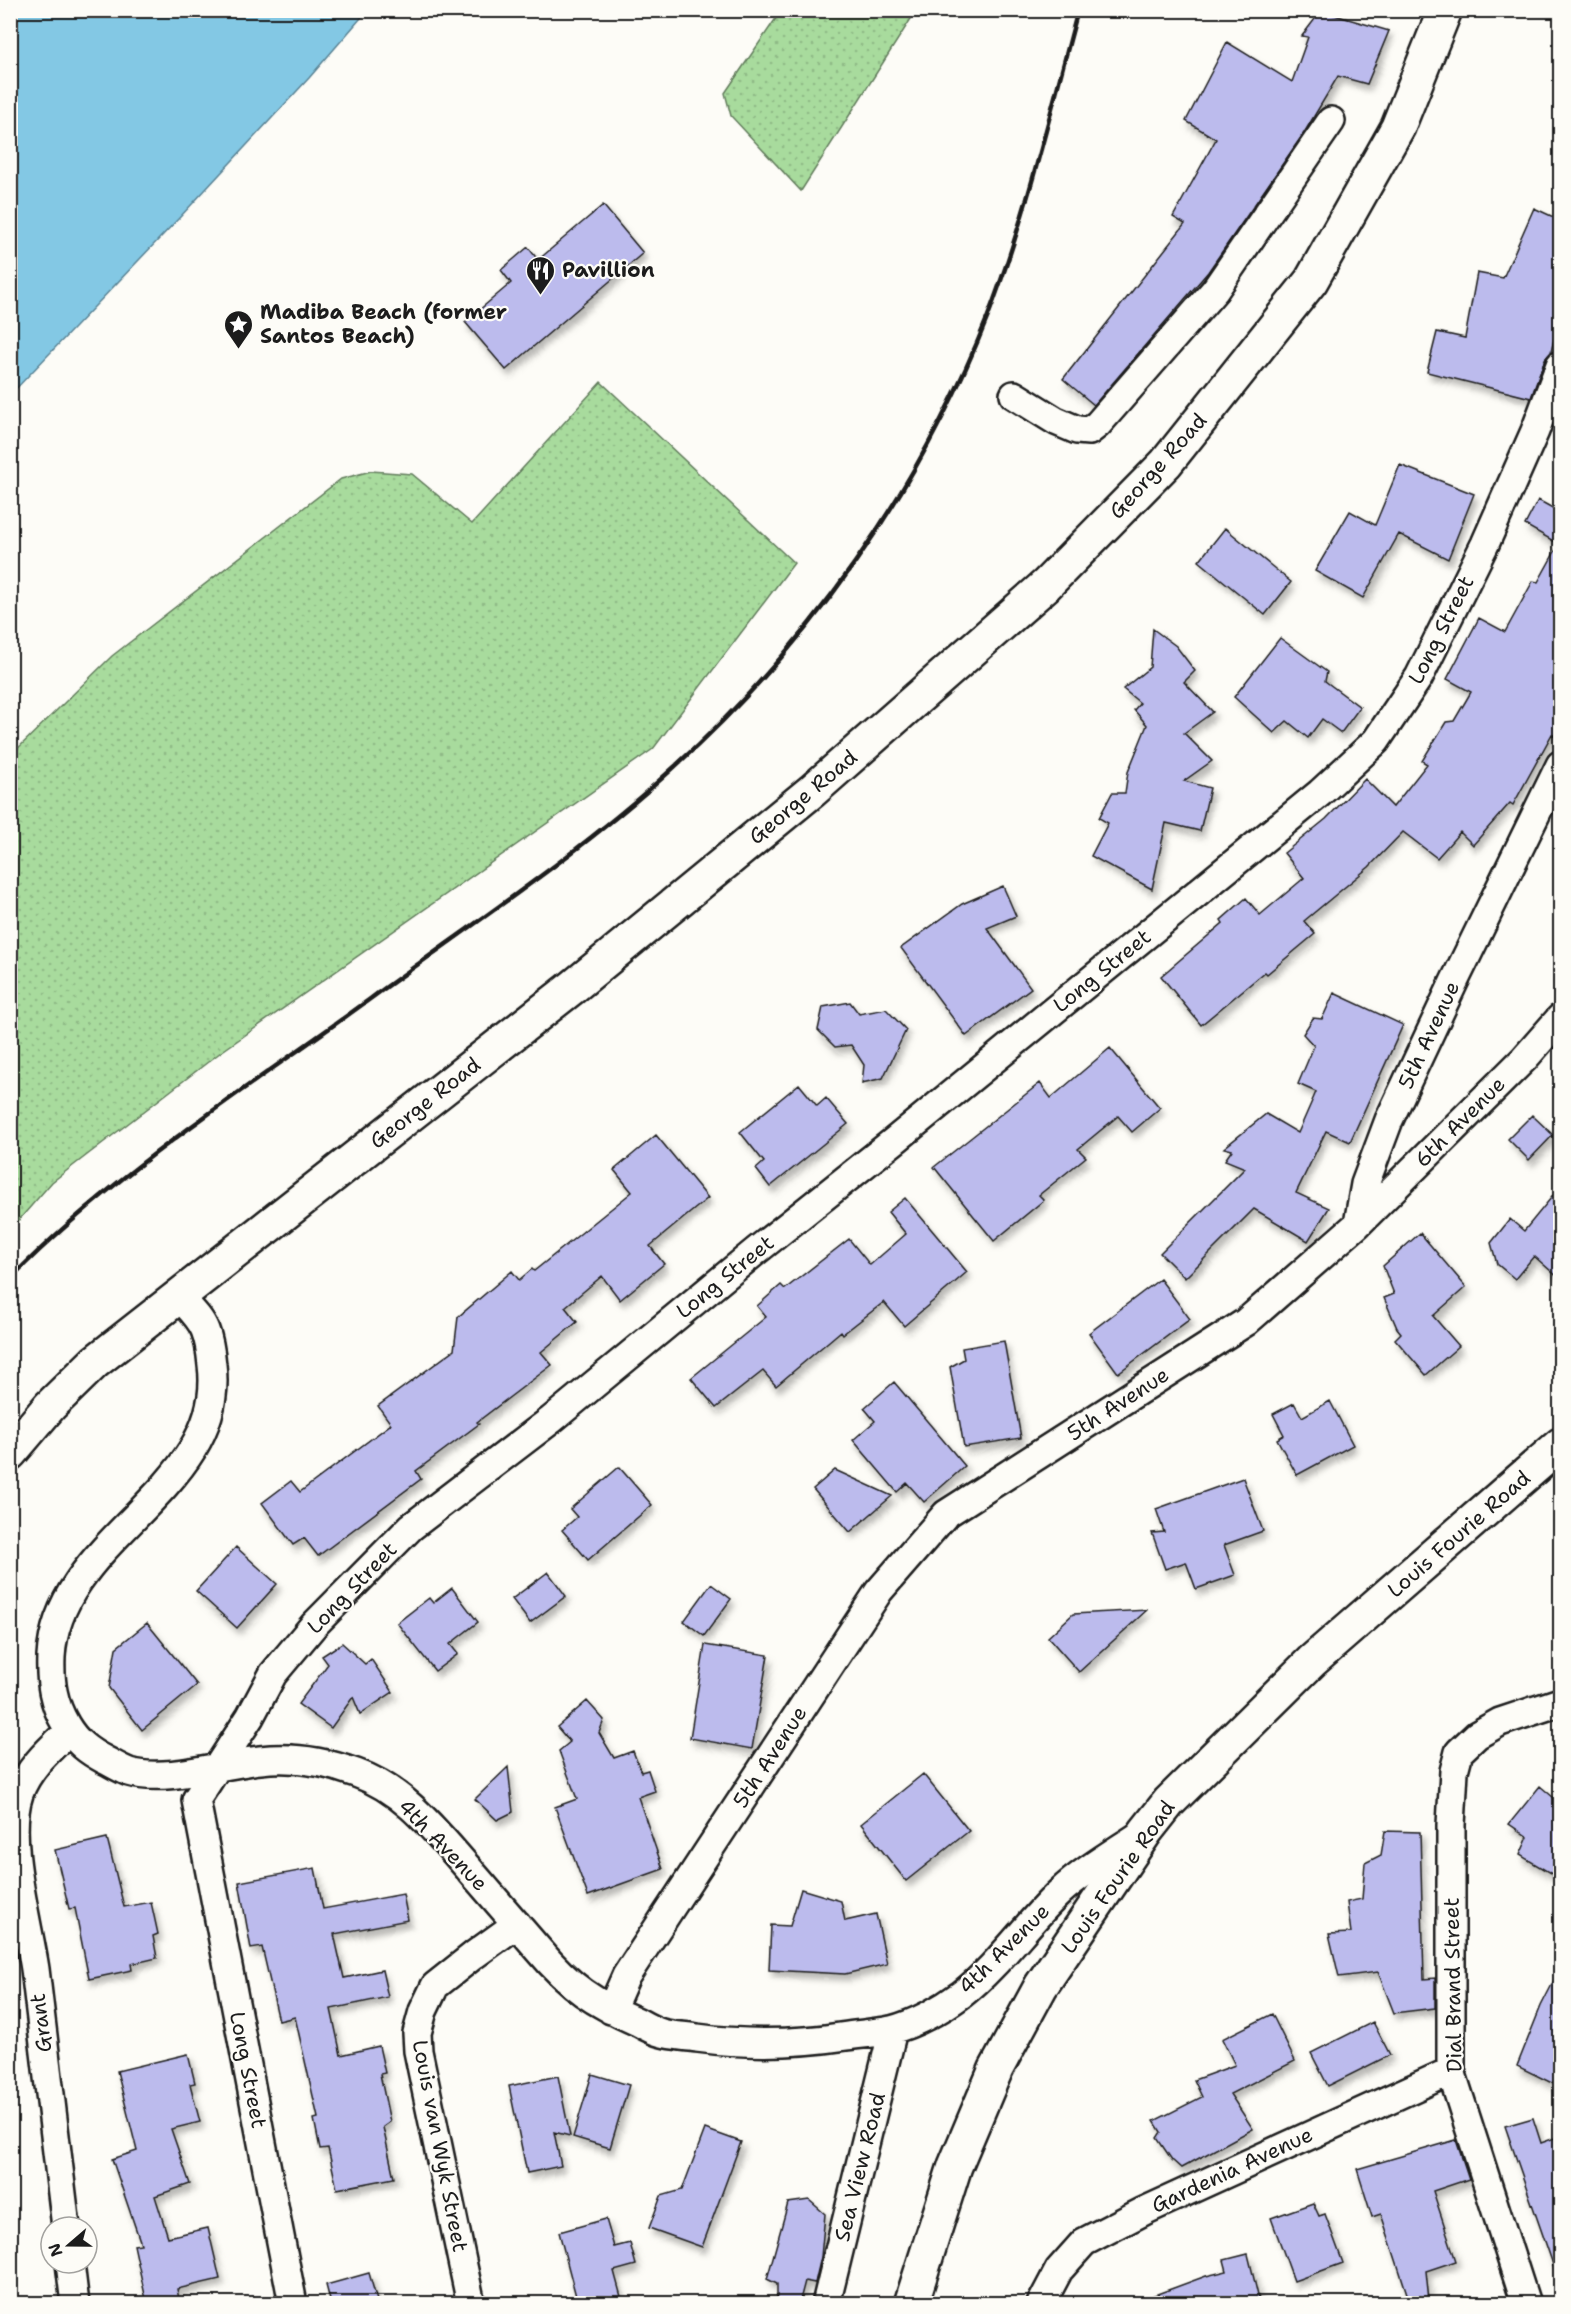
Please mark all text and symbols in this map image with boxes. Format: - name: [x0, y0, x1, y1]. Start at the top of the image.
- restaurant icon: Pavillion: [525, 254, 557, 296]
- place label: Pavillion: [562, 256, 655, 284]
- place label: Madiba Beach (former Santos Beach): [260, 298, 507, 350]
- place icon: Madiba Beach (former Santos Beach): [223, 308, 255, 350]
- street label: George Road: [1103, 407, 1213, 525]
- street label: Long Street: [1402, 571, 1480, 689]
- street label: George Road: [743, 743, 863, 851]
- street label: Long Street: [1047, 923, 1157, 1019]
- street label: 5th Avenue: [1392, 976, 1466, 1094]
- street label: George Road: [364, 1051, 486, 1155]
- street label: 6th Avenue: [1409, 1071, 1511, 1173]
- street label: Long Street: [670, 1229, 780, 1325]
- street label: 5th Avenue: [1062, 1361, 1174, 1447]
- street label: Louis Fourie Road: [1382, 1464, 1536, 1604]
- street label: Long Street: [301, 1536, 403, 1640]
- street label: 5th Avenue: [727, 1701, 813, 1813]
- street label: 4th Avenue: [392, 1793, 494, 1897]
- street label: Louis Fourie Road: [1055, 1795, 1181, 1959]
- street label: 4th Avenue: [952, 1897, 1056, 2001]
- street label: Dial Brand Street: [1437, 1897, 1469, 2073]
- street label: Grant: [23, 1992, 59, 2054]
- street label: Long Street: [223, 2009, 273, 2131]
- street label: Louis van Wyk Street: [406, 2038, 474, 2254]
- street label: Sea View Road: [828, 2090, 892, 2244]
- street label: Gardenia Avenue: [1147, 2120, 1317, 2220]
- north arrow: [39, 2215, 99, 2275]
- text: N: [43, 2240, 67, 2260]

